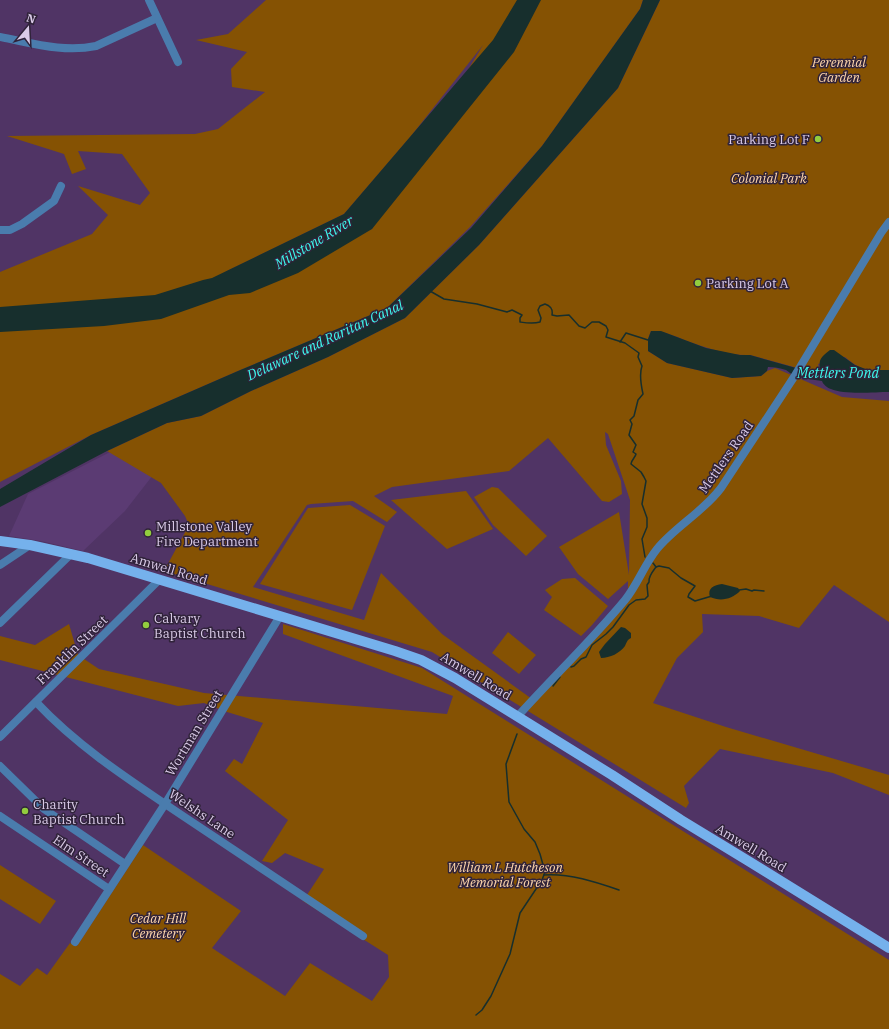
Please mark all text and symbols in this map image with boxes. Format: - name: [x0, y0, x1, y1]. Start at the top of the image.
- north arrow: [8, 8, 48, 48]
- text: N: [25, 10, 38, 27]
- park label: Perennial Garden: [811, 54, 866, 86]
- place label: Parking Lot F: [728, 131, 810, 148]
- marker: Parking Lot F: [813, 134, 823, 144]
- park label: Colonial Park: [731, 170, 807, 187]
- water label: Millstone River: [270, 211, 357, 273]
- place label: Parking Lot A: [706, 275, 789, 292]
- marker: Parking Lot A: [693, 278, 703, 288]
- water label: Delaware and Raritan Canal: [243, 295, 407, 385]
- water label: Mettlers Pond: [796, 364, 879, 382]
- street label: Mettlers Road: [695, 418, 757, 496]
- place label: Millstone Valley Fire Department: [156, 518, 258, 550]
- marker: Millstone Valley Fire Department: [143, 528, 153, 538]
- street label: Amwell Road: [128, 549, 210, 589]
- place label: Calvary Baptist Church: [154, 610, 246, 642]
- street label: Franklin Street: [33, 612, 111, 688]
- marker: Calvary Baptist Church: [141, 620, 151, 630]
- street label: Amwell Road: [437, 648, 515, 704]
- street label: Wortman Street: [162, 687, 227, 779]
- street label: Welshs Lane: [165, 785, 239, 843]
- place label: Charity Baptist Church: [33, 796, 125, 828]
- marker: Charity Baptist Church: [20, 806, 30, 816]
- street label: Amwell Road: [712, 820, 790, 876]
- street label: Elm Street: [50, 831, 113, 881]
- park label: William L Hutcheson Memorial Forest: [447, 859, 563, 891]
- park label: Cedar Hill Cemetery: [130, 910, 187, 942]

